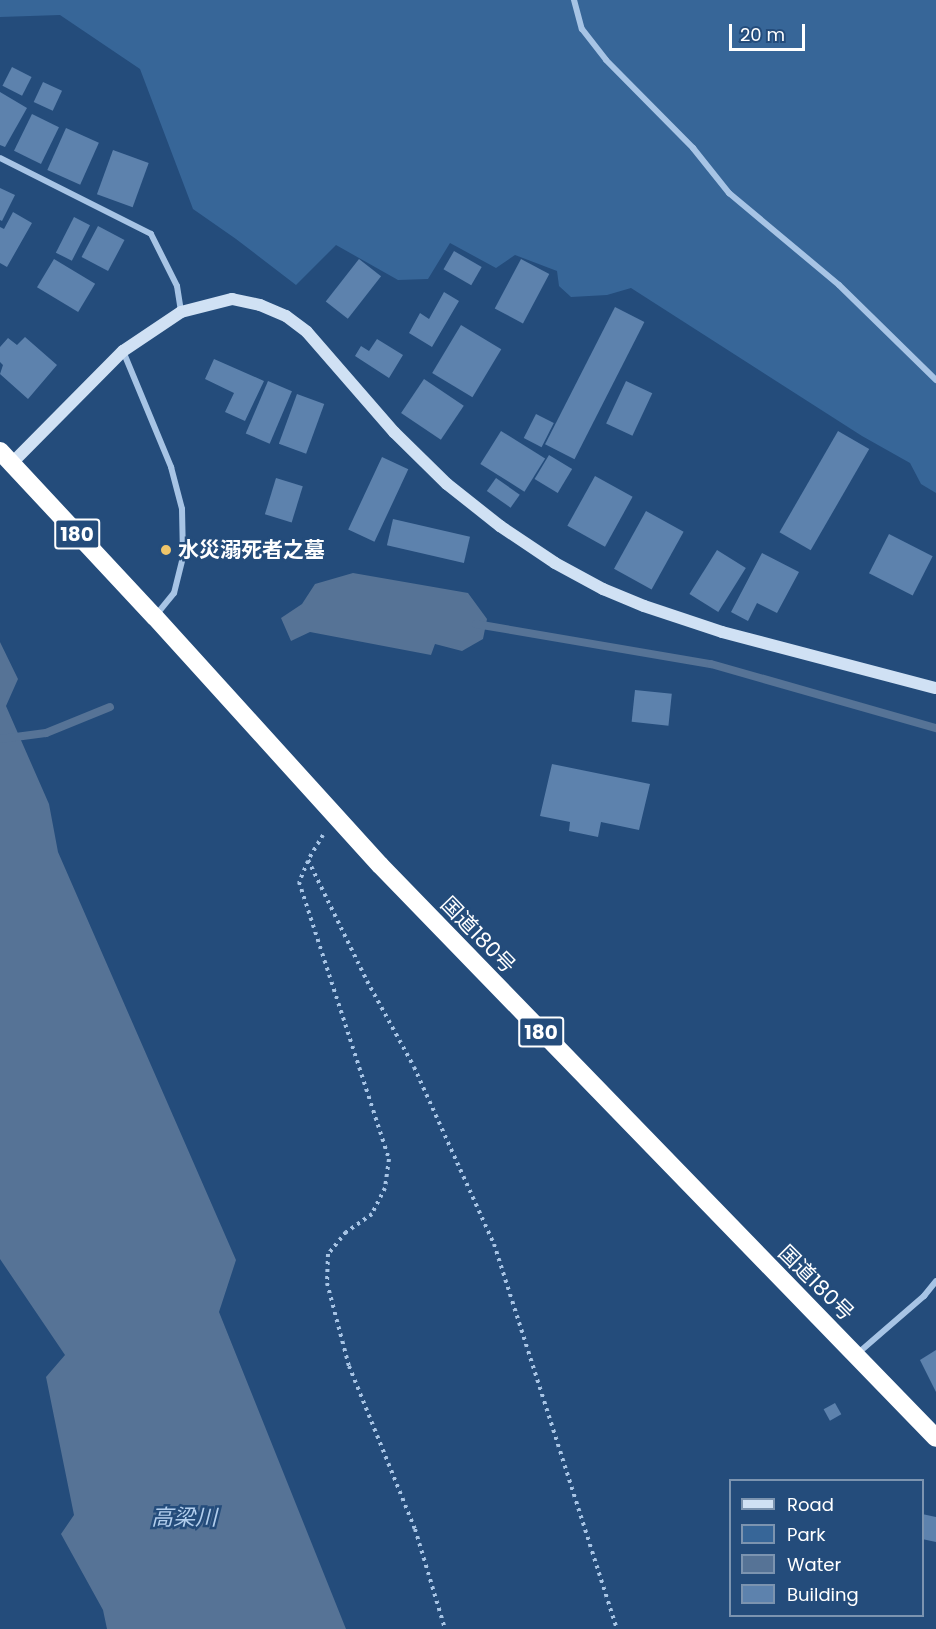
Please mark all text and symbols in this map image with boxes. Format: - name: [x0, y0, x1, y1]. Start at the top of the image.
- scale bar: [732, 12, 808, 50]
- text: 20 m: [740, 22, 785, 47]
- road number: 180: [53, 517, 101, 551]
- place label: 水災溺死者之墓: [178, 537, 325, 563]
- marker: 水災溺死者之墓: [159, 543, 173, 557]
- street label: 国道180号: [436, 892, 520, 978]
- road number: 180: [517, 1015, 565, 1049]
- street label: 国道180号: [773, 1240, 859, 1326]
- legend: [729, 1479, 924, 1617]
- text: Road: [787, 1492, 834, 1517]
- water label: 高梁川: [151, 1505, 217, 1531]
- text: Park: [787, 1522, 826, 1547]
- text: Water: [787, 1552, 841, 1577]
- text: Building: [787, 1582, 859, 1607]

